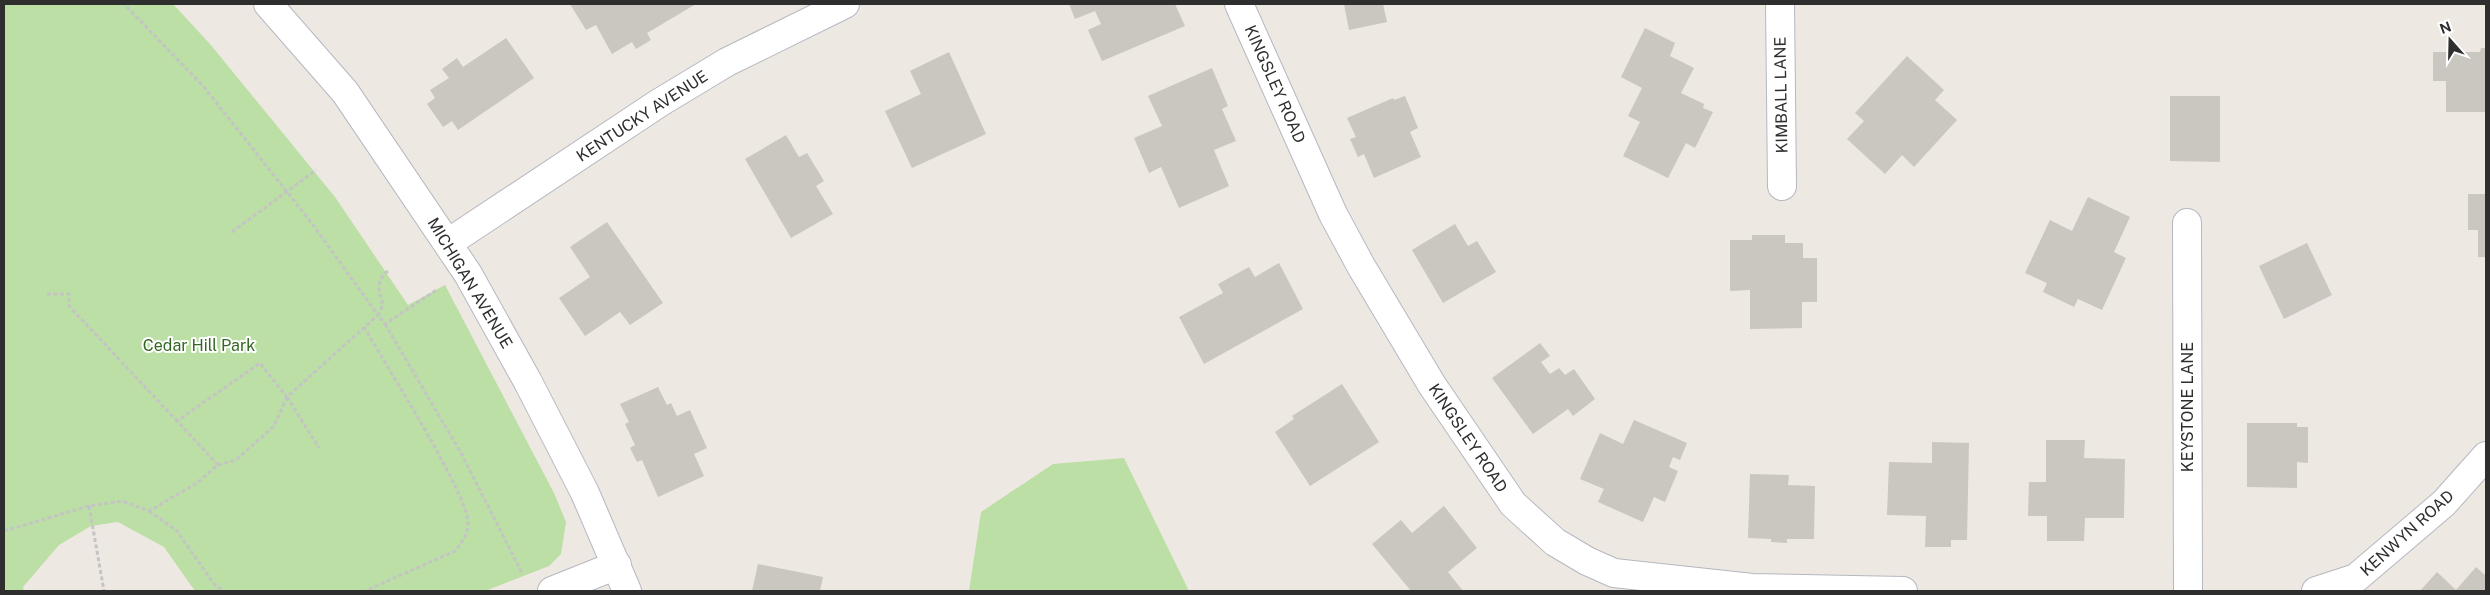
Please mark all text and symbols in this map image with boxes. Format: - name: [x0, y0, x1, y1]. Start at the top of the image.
- north arrow: [2425, 15, 2475, 65]
- text: N: [2438, 18, 2453, 37]
- street label: KINGSLEY ROAD: [1240, 22, 1310, 146]
- street label: KIMBALL LANE: [1770, 36, 1792, 154]
- street label: KENTUCKY AVENUE: [573, 66, 711, 166]
- street label: MICHIGAN AVENUE: [423, 214, 517, 352]
- park label: Cedar Hill Park: [143, 336, 255, 355]
- street label: KEYSTONE LANE: [2178, 342, 2197, 472]
- street label: KINGSLEY ROAD: [1425, 380, 1511, 496]
- street label: KENWYN ROAD: [2356, 486, 2458, 580]

